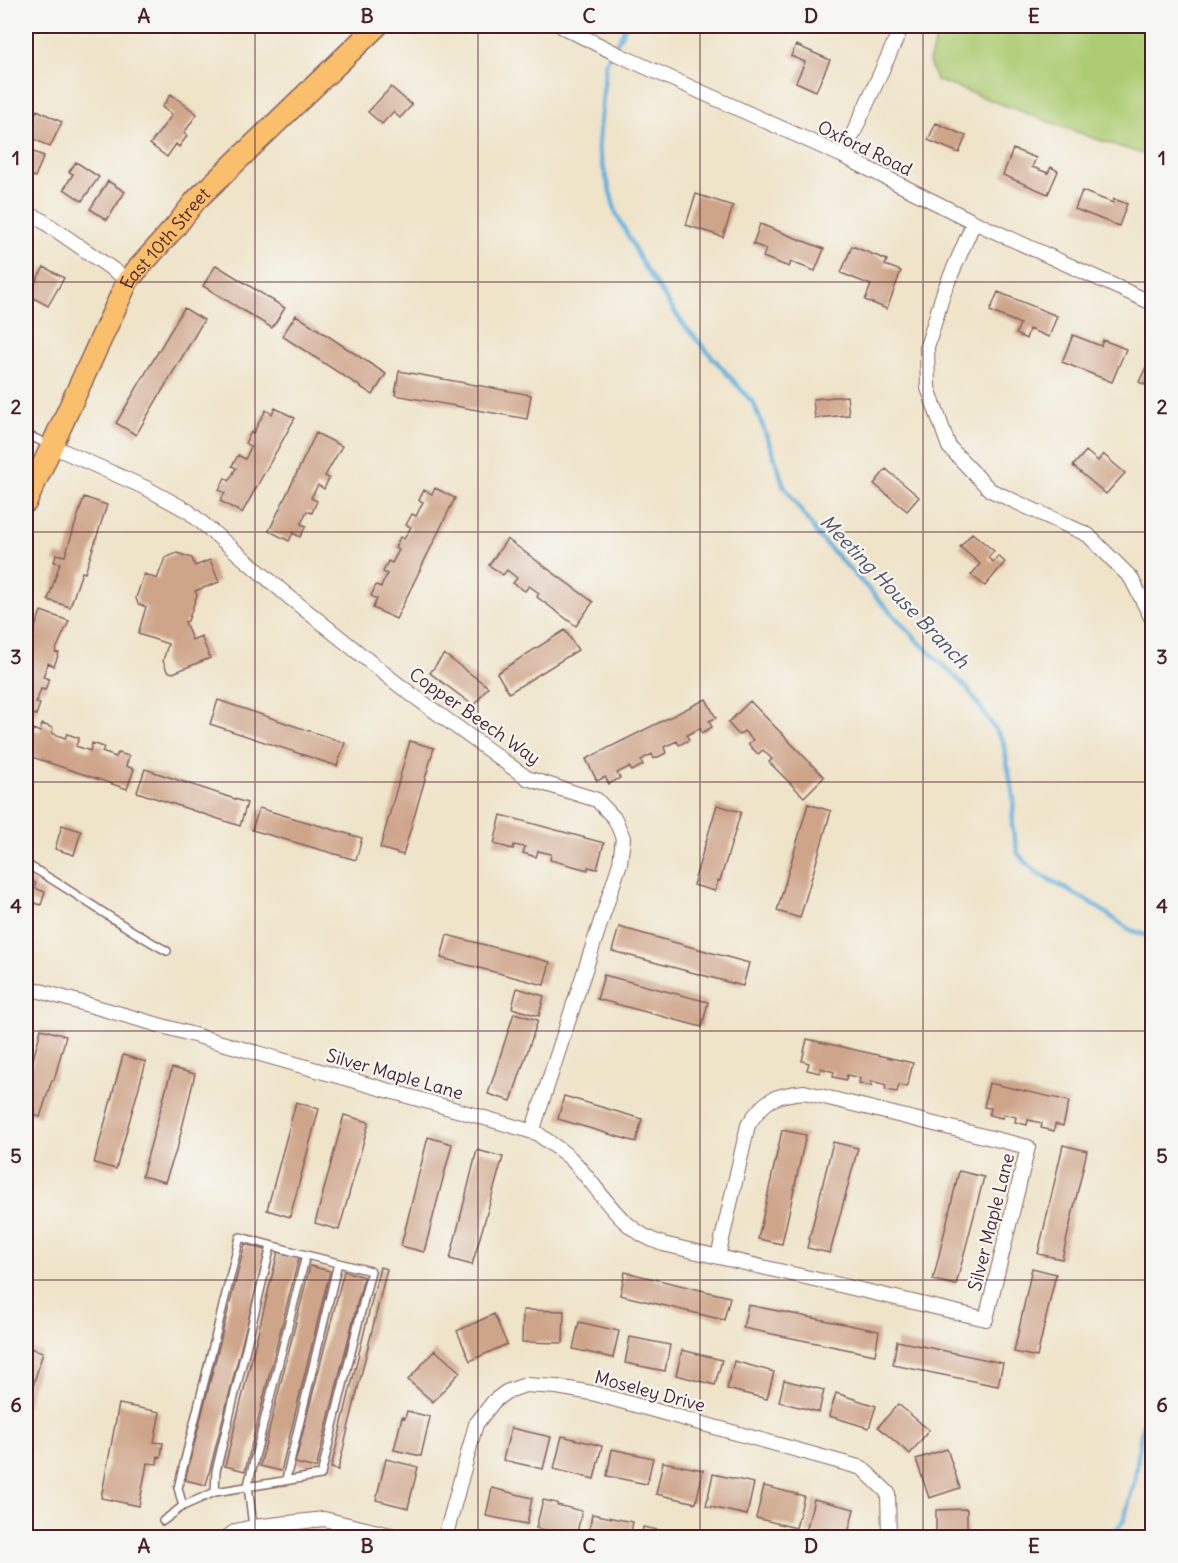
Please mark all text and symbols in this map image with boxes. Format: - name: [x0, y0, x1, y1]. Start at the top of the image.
- text: A: [138, 3, 151, 28]
- text: B: [360, 3, 374, 28]
- text: C: [582, 3, 596, 28]
- text: D: [804, 3, 818, 28]
- text: E: [1028, 3, 1040, 28]
- street label: Oxford Road: [814, 115, 917, 181]
- text: 1: [12, 145, 20, 170]
- text: 1: [1158, 145, 1166, 170]
- street label: East 10th Street: [114, 182, 214, 292]
- text: 2: [11, 394, 22, 419]
- text: 2: [1157, 394, 1168, 419]
- water label: Meeting House Branch: [815, 509, 975, 673]
- text: 3: [10, 644, 22, 669]
- text: 3: [1156, 644, 1168, 669]
- street label: Copper Beech Way: [405, 662, 545, 770]
- text: 4: [10, 893, 22, 918]
- text: 4: [1156, 893, 1168, 918]
- street label: Silver Maple Lane: [324, 1043, 466, 1105]
- text: 5: [10, 1143, 22, 1168]
- text: 5: [1156, 1143, 1168, 1168]
- street label: Silver Maple Lane: [963, 1151, 1019, 1293]
- street label: Moseley Drive: [592, 1365, 708, 1417]
- text: 6: [10, 1392, 22, 1417]
- text: 6: [1156, 1392, 1168, 1417]
- text: A: [138, 1533, 151, 1558]
- text: B: [360, 1533, 374, 1558]
- text: C: [582, 1533, 596, 1558]
- text: D: [804, 1533, 818, 1558]
- text: E: [1028, 1533, 1040, 1558]

